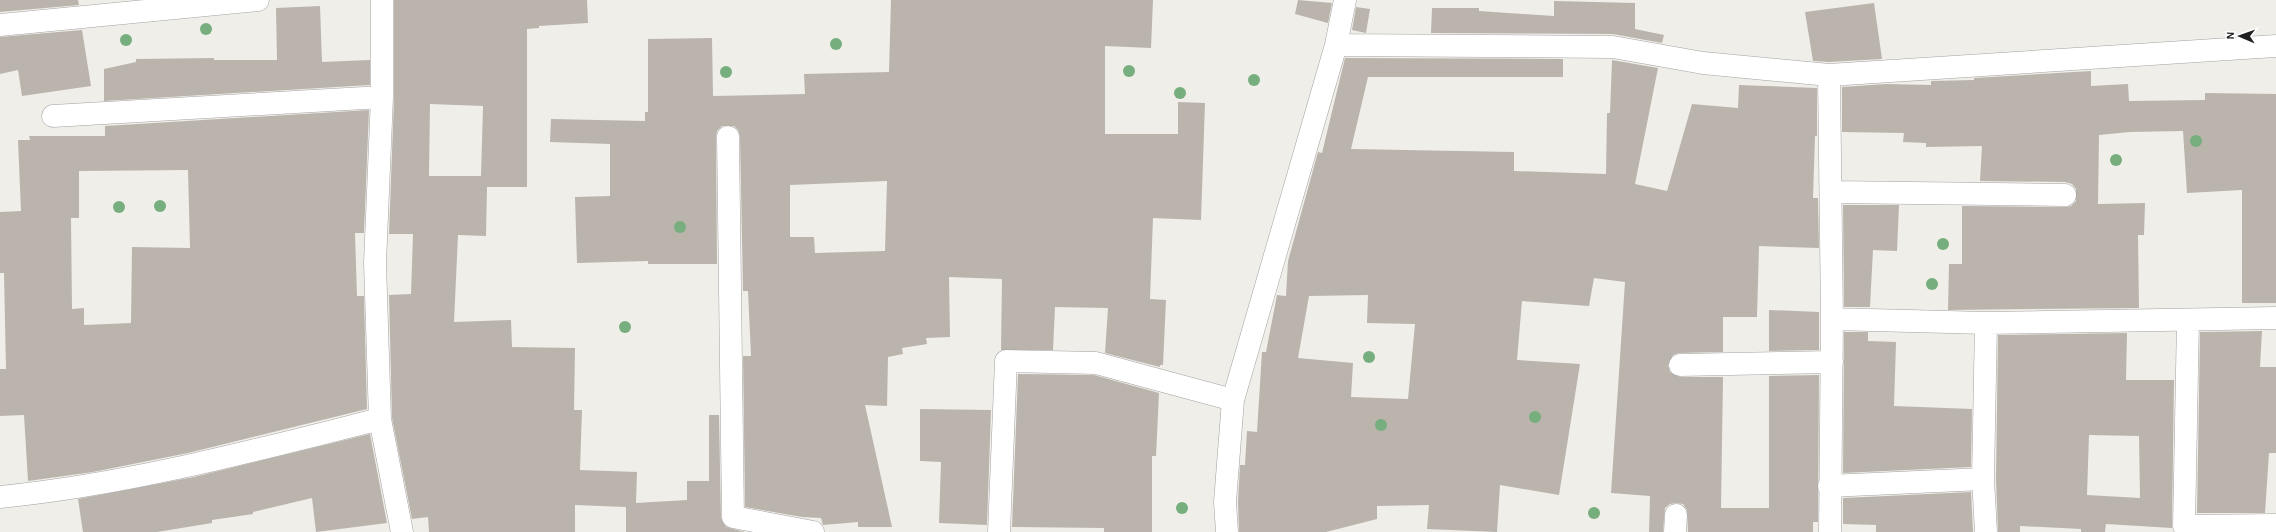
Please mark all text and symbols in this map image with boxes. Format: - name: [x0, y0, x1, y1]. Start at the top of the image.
- north arrow: [2220, 16, 2260, 56]
- text: N: [2225, 32, 2236, 40]

